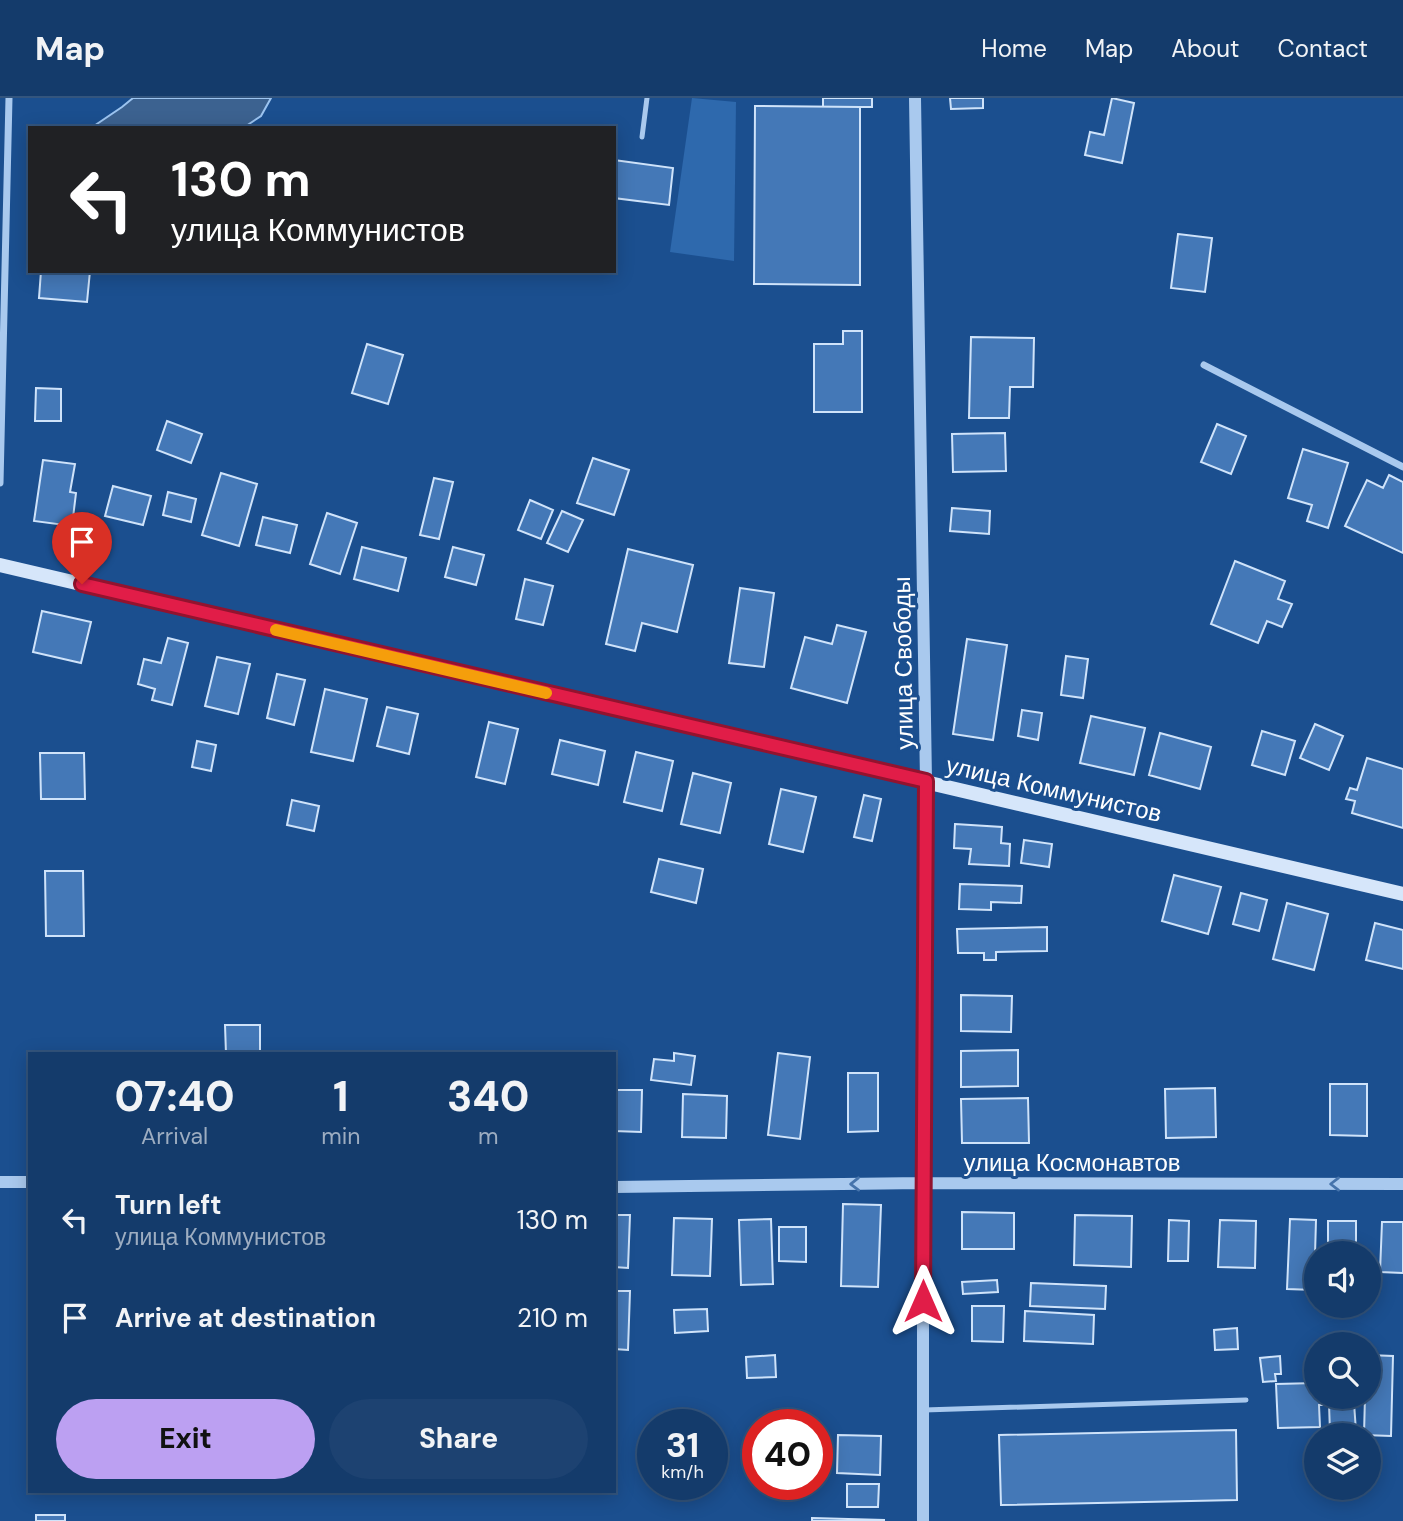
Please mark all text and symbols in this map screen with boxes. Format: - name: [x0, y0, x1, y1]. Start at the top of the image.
- text: Map: [35, 27, 105, 70]
- text: Home: [981, 33, 1047, 64]
- text: Map: [1085, 33, 1133, 64]
- text: About: [1171, 33, 1240, 64]
- text: Contact: [1278, 33, 1368, 64]
- text: 130 m: [171, 147, 311, 211]
- icon: left: [56, 154, 147, 245]
- text: улица Коммунистов: [171, 209, 465, 251]
- pin: [52, 512, 112, 584]
- icon: arrive: [63, 523, 101, 561]
- street label: улица Свободы: [886, 576, 920, 750]
- street label: улица Коммунистов: [943, 749, 1165, 829]
- text: 07:40: [115, 1069, 235, 1124]
- text: 1: [333, 1069, 349, 1124]
- text: 340: [447, 1069, 529, 1124]
- text: Arrival: [141, 1121, 208, 1151]
- text: min: [321, 1121, 360, 1151]
- text: m: [478, 1121, 498, 1151]
- street label: улица Космонавтов: [963, 1147, 1181, 1178]
- one-way arrow: [849, 1176, 860, 1192]
- one-way arrow: [1329, 1176, 1340, 1192]
- text: Turn left: [115, 1188, 222, 1222]
- icon: left: [56, 1201, 94, 1239]
- text: 130 m: [517, 1203, 588, 1237]
- text: улица Коммунистов: [115, 1222, 326, 1252]
- map controls: [1304, 1241, 1381, 1500]
- button: sound: [1304, 1241, 1381, 1318]
- position arrow: [886, 1264, 960, 1338]
- icon: arrive: [56, 1299, 94, 1337]
- text: Arrive at destination: [115, 1301, 376, 1335]
- text: 210 m: [517, 1301, 588, 1335]
- button: search: [1304, 1332, 1381, 1409]
- button: Exit: [56, 1399, 315, 1479]
- button: Share: [329, 1399, 588, 1479]
- speed limit sign: 40: [742, 1409, 833, 1500]
- text: 31: [666, 1422, 699, 1468]
- button: layers: [1304, 1423, 1381, 1500]
- text: km/h: [661, 1460, 704, 1484]

